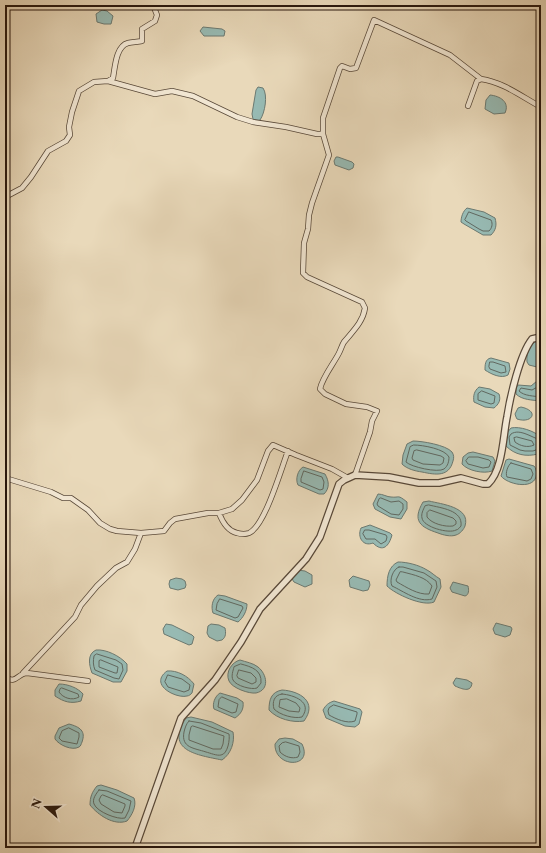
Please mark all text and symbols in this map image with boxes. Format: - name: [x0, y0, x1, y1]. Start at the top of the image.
- north arrow: [26, 787, 66, 827]
- text: N: [28, 796, 45, 810]

